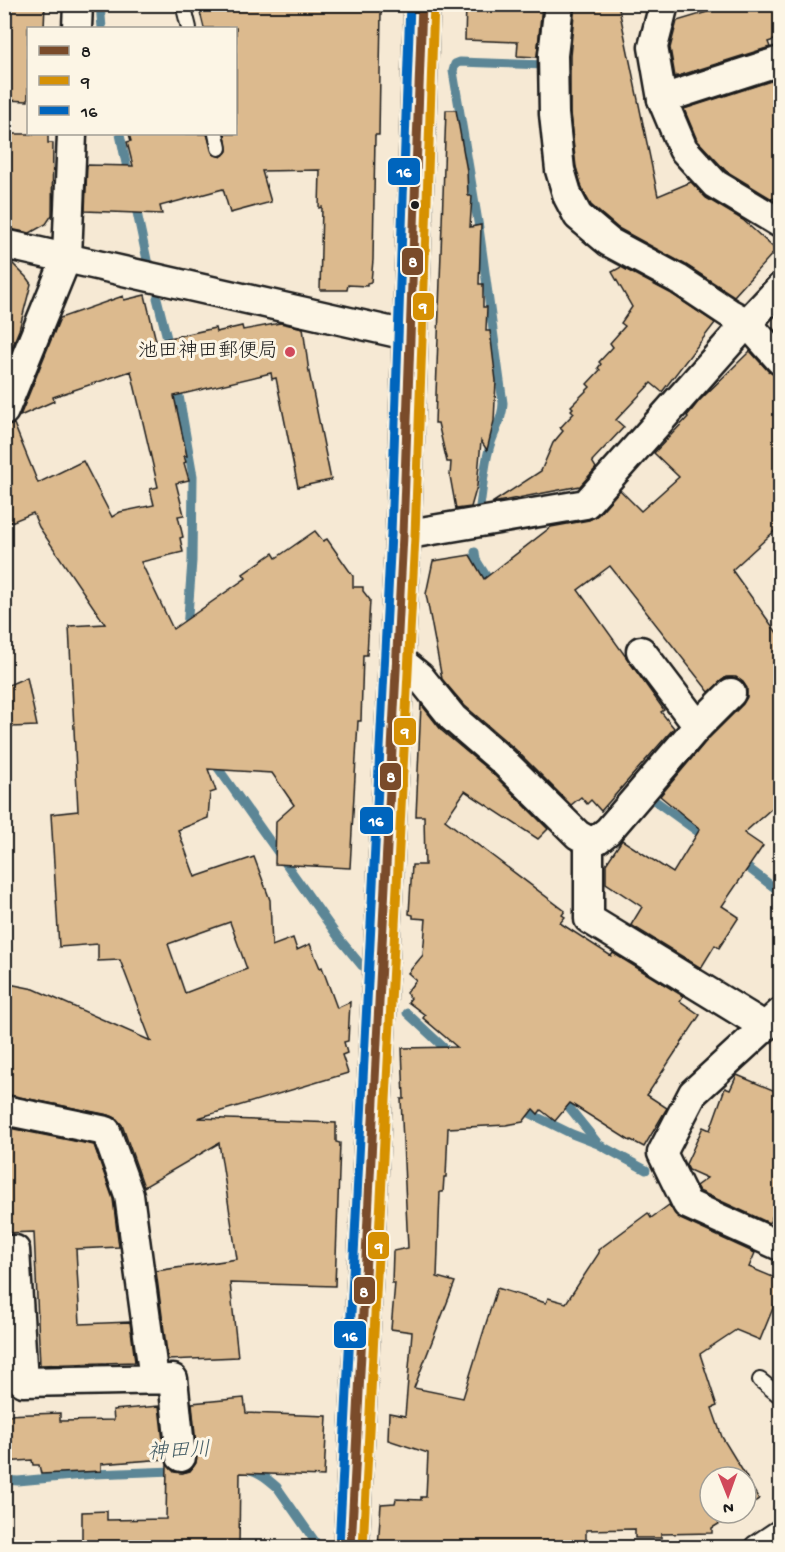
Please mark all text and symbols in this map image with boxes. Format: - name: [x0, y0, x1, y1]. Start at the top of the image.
- legend: [27, 27, 237, 135]
- text: 8: [81, 43, 91, 64]
- text: 9: [80, 73, 90, 94]
- text: 16: [80, 103, 98, 124]
- line badge: 16: [387, 157, 421, 186]
- text: 16: [396, 165, 412, 184]
- unlabelled marker: [409, 199, 421, 211]
- line badge: 8: [401, 247, 424, 276]
- text: 8: [409, 255, 418, 274]
- line badge: 9: [412, 292, 435, 321]
- text: 9: [418, 300, 427, 319]
- place label: 池田神田郵便局: [138, 339, 278, 364]
- marker: 池田神田郵便局: [283, 345, 297, 359]
- line badge: 9: [393, 717, 417, 746]
- text: 9: [400, 725, 409, 744]
- line badge: 8: [379, 762, 402, 791]
- text: 8: [387, 770, 396, 789]
- line badge: 16: [359, 806, 394, 835]
- text: 16: [368, 814, 384, 833]
- line badge: 9: [367, 1231, 390, 1260]
- text: 9: [374, 1240, 383, 1259]
- line badge: 8: [353, 1276, 376, 1305]
- text: 8: [360, 1285, 369, 1304]
- line badge: 16: [333, 1320, 367, 1349]
- text: 16: [342, 1329, 358, 1348]
- water label: 神田川: [147, 1438, 211, 1467]
- north arrow: [698, 1465, 758, 1525]
- text: N: [722, 1497, 734, 1516]

